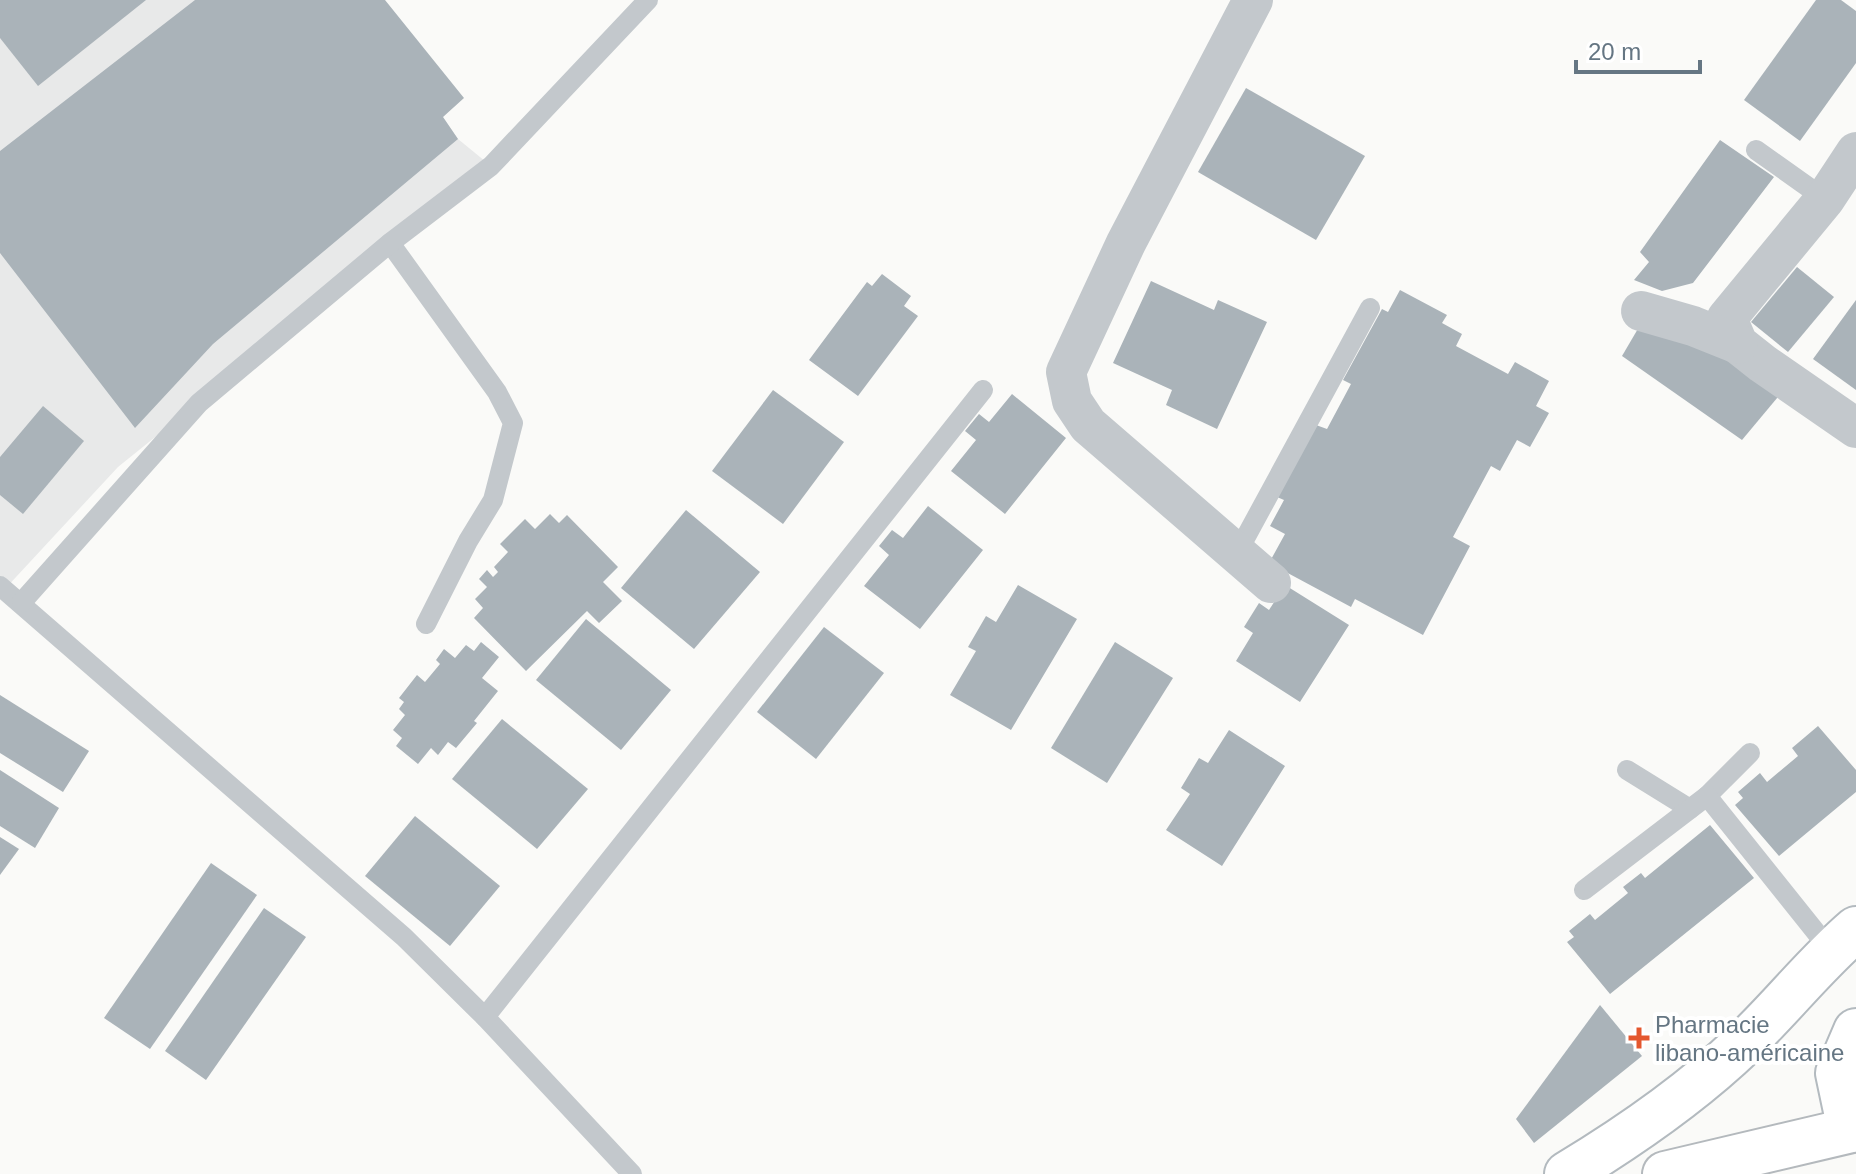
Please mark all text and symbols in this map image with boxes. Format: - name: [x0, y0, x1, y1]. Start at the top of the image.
- scale bar: [1576, 24, 1700, 74]
- text: 20 m: [1588, 38, 1641, 65]
- place label: Pharmacie libano-américaine: [1655, 1011, 1844, 1066]
- marker: Pharmacie libano-américaine: [1630, 1029, 1648, 1047]

